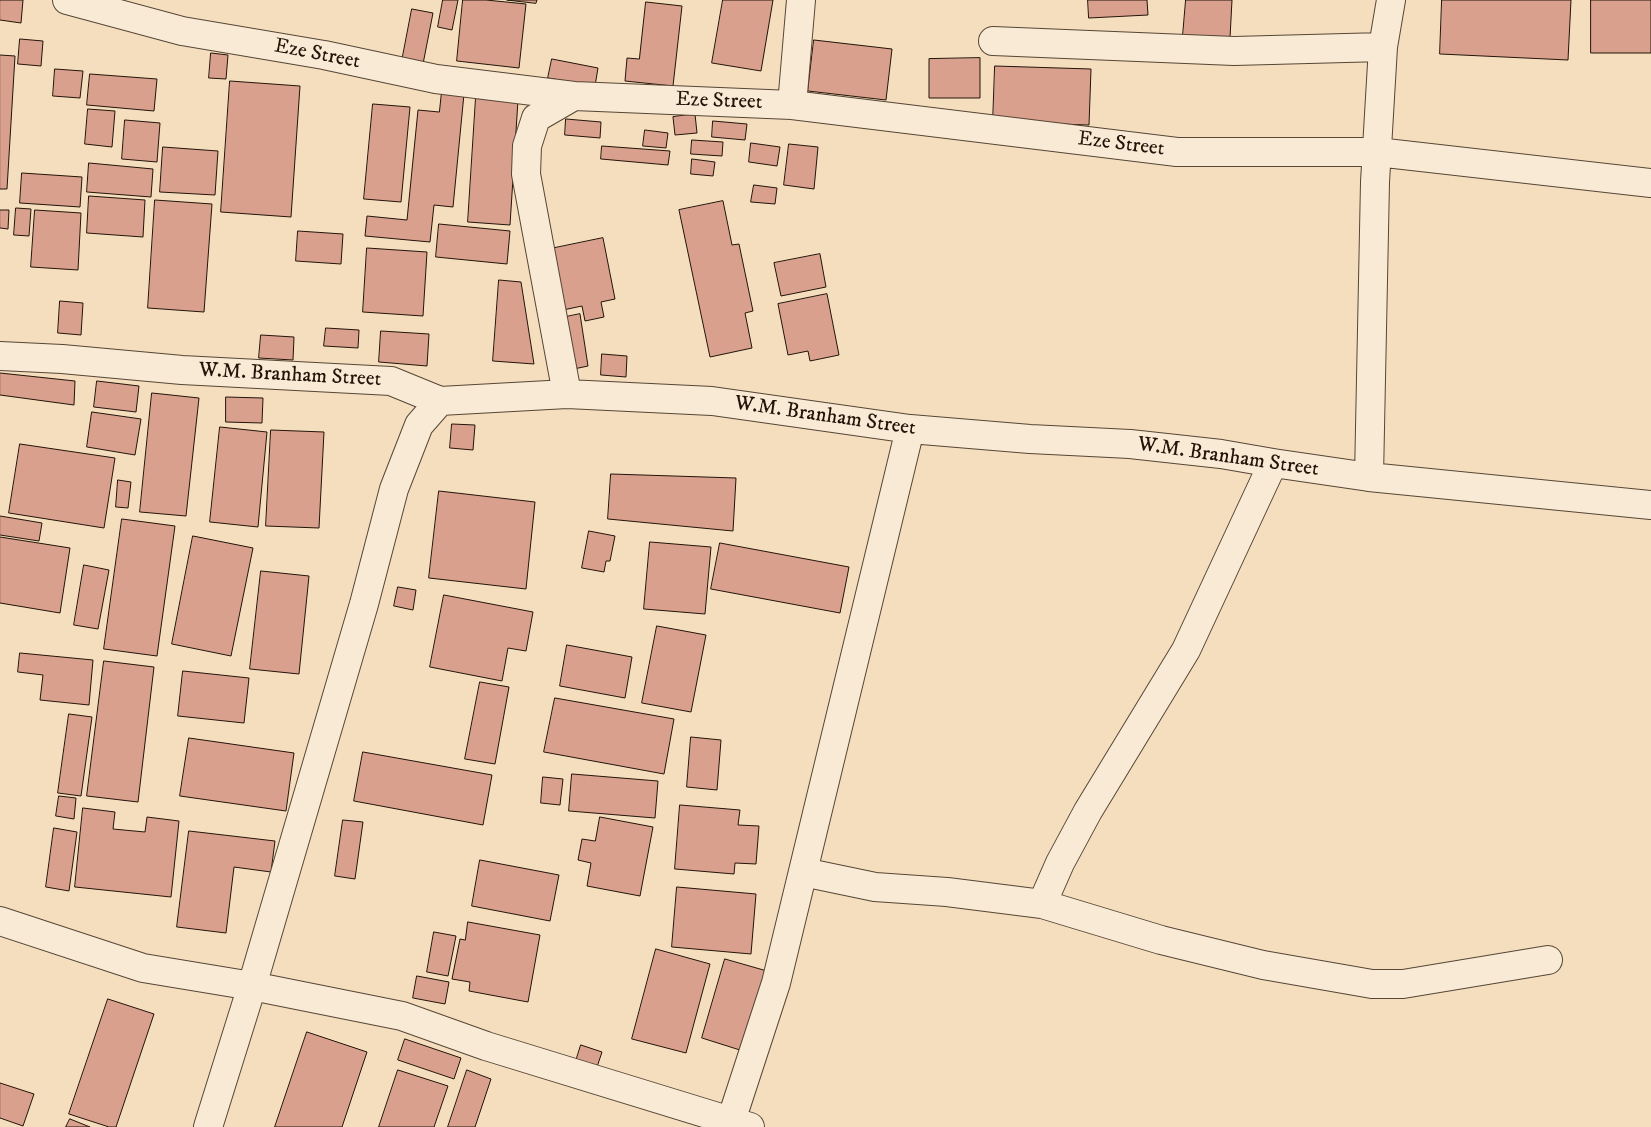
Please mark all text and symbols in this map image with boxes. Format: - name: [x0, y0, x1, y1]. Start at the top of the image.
- street label: Eze Street: [272, 34, 362, 76]
- street label: Eze Street: [675, 88, 763, 116]
- street label: Eze Street: [1076, 127, 1166, 163]
- street label: W.M. Branham Street: [198, 359, 382, 393]
- street label: W.M. Branham Street: [733, 392, 917, 442]
- street label: W.M. Branham Street: [1136, 433, 1320, 483]

